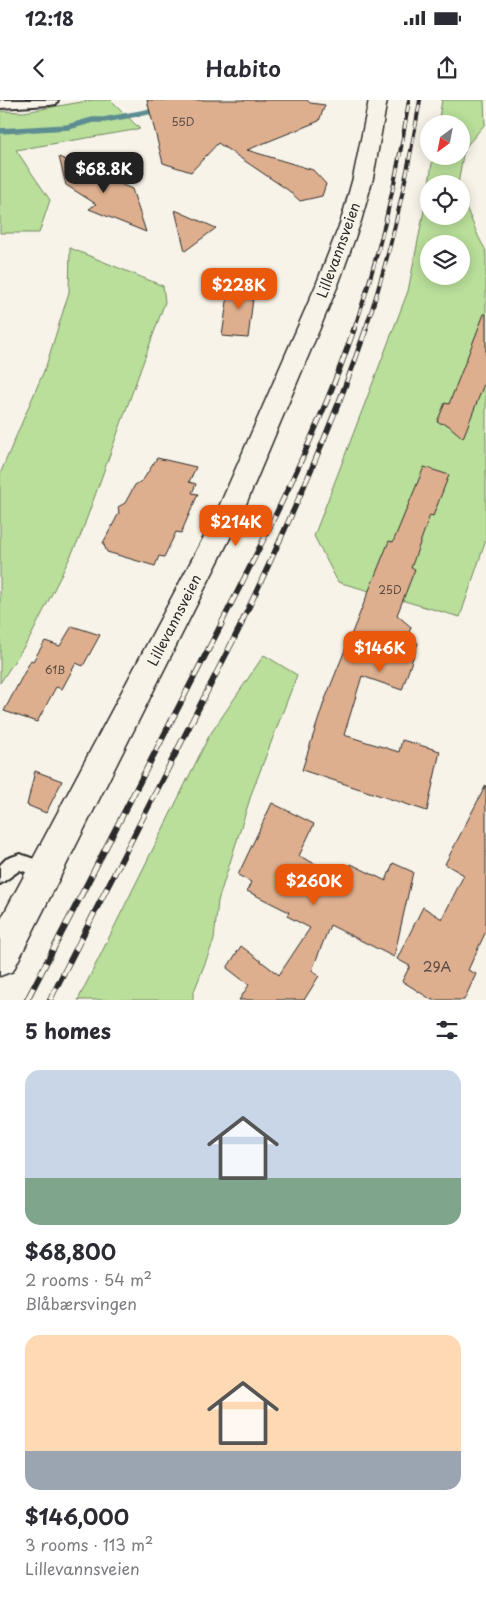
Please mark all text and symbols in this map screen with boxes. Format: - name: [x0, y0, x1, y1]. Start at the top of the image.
- text: 12:18: [25, 4, 74, 32]
- text: Habito: [205, 51, 281, 84]
- icon: back: [25, 54, 53, 82]
- icon: share: [433, 54, 461, 82]
- house number: 55D: [172, 113, 194, 130]
- north arrow: [420, 115, 470, 165]
- map controls: [420, 115, 470, 285]
- pin: $68.8K: [63, 152, 145, 194]
- text: $68.8K: [75, 156, 133, 180]
- button: locate: [420, 175, 470, 225]
- street label: Lillevannsveien: [311, 199, 365, 301]
- button: layers: [420, 235, 470, 285]
- pin: $228K: [204, 268, 274, 310]
- text: $228K: [212, 272, 266, 296]
- pin: $214K: [201, 504, 271, 547]
- text: $214K: [210, 509, 262, 533]
- street label: Lillevannsveien: [142, 571, 206, 669]
- house number: 25D: [378, 581, 402, 598]
- pin: $146K: [345, 630, 415, 673]
- text: $146K: [354, 635, 406, 659]
- house number: 61B: [45, 661, 65, 678]
- pin: $260K: [279, 864, 349, 906]
- text: $260K: [286, 868, 342, 892]
- house number: 29A: [423, 956, 451, 977]
- text: 5 homes: [25, 1014, 111, 1046]
- icon: filters: [433, 1016, 461, 1044]
- icon: home: [198, 1103, 288, 1193]
- text: $68,800: [25, 1235, 116, 1267]
- text: 2 rooms · 54 m²: [25, 1267, 152, 1291]
- text: Blåbærsvingen: [25, 1291, 137, 1315]
- icon: home: [198, 1368, 288, 1458]
- text: $146,000: [25, 1500, 129, 1532]
- text: 3 rooms · 113 m²: [25, 1532, 153, 1556]
- text: Lillevannsveien: [25, 1556, 140, 1580]

